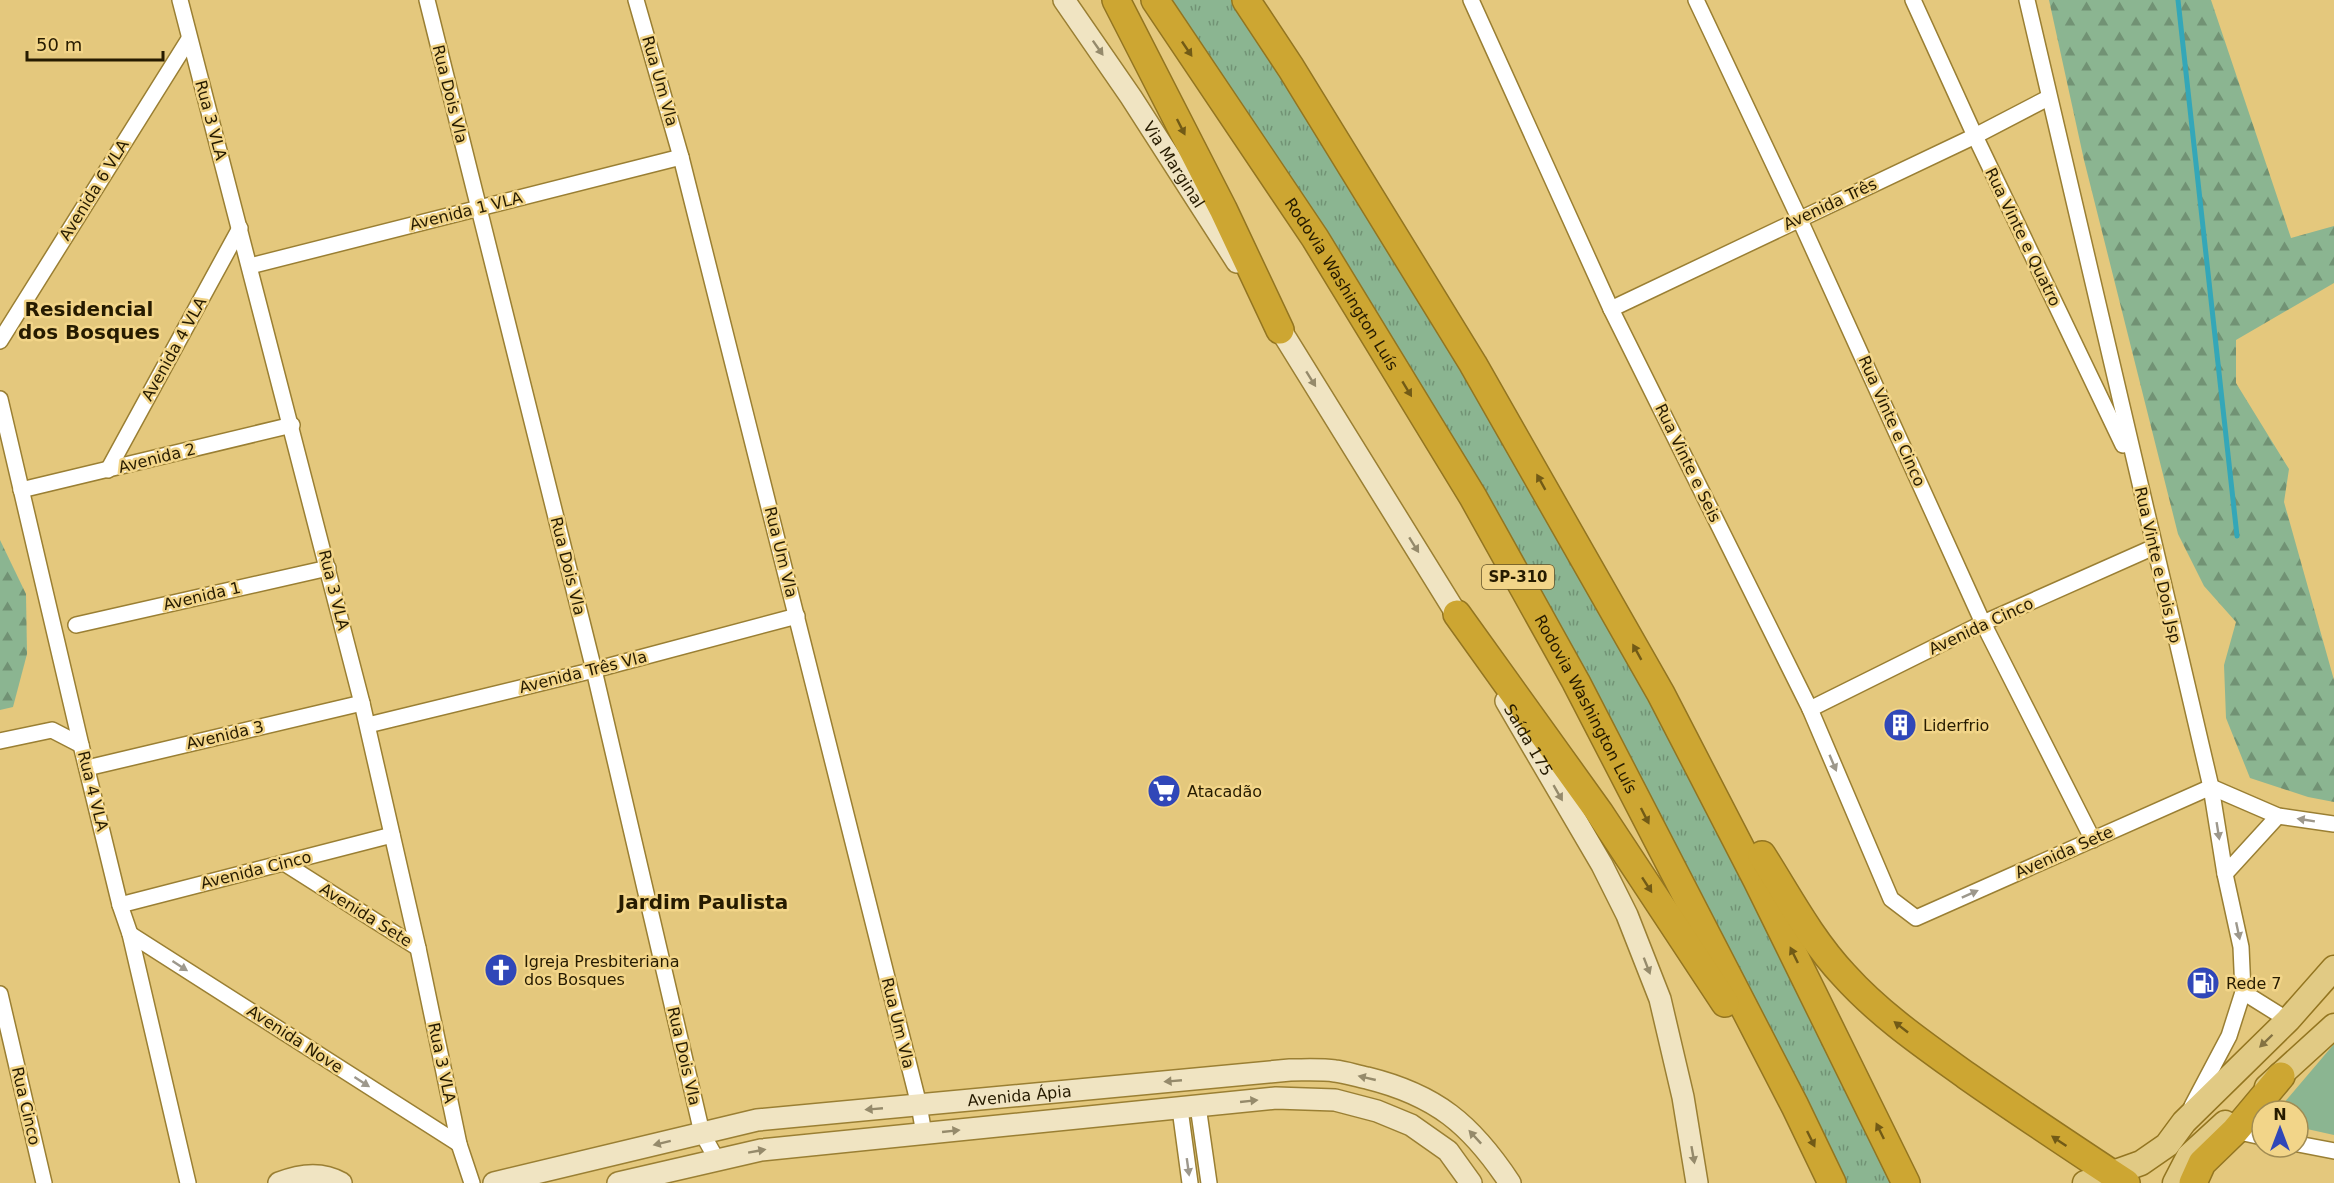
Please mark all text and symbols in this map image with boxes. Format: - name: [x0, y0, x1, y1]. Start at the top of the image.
- scale bar: [27, 24, 164, 62]
- text: 50 m: [36, 34, 82, 55]
- street label: Rua Um Vla: [638, 34, 682, 128]
- one-way arrow: [1092, 40, 1103, 56]
- one-way arrow: [1181, 40, 1193, 56]
- street label: Rua Dois Vla: [429, 43, 471, 145]
- street label: Rua 3 VLA: [191, 78, 231, 162]
- street label: Via Marginal: [1140, 118, 1209, 211]
- one-way arrow: [1177, 118, 1186, 135]
- street label: Avenida 6 VLA: [55, 136, 133, 244]
- street label: Rua Vinte e Quatro: [1981, 165, 2065, 309]
- street label: Avenida Três: [1780, 174, 1880, 234]
- street label: Avenida 1 VLA: [408, 188, 524, 234]
- street label: Rodovia Washington Luís: [1281, 194, 1403, 374]
- street label: Avenida 4 VLA: [138, 294, 210, 404]
- district label: Residencial dos Bosques: [18, 297, 160, 344]
- street label: Rua Vinte e Cinco: [1855, 353, 1929, 489]
- one-way arrow: [1306, 371, 1317, 387]
- one-way arrow: [1402, 381, 1413, 397]
- street label: Rua Vinte e Seis: [1651, 401, 1725, 525]
- street label: Avenida 2: [116, 439, 198, 477]
- one-way arrow: [1536, 473, 1546, 490]
- street label: Rua Vinte e Dois Jsp: [2131, 485, 2185, 645]
- street label: Rua Um Vla: [761, 505, 801, 599]
- street label: Rua Dois Vla: [547, 515, 589, 617]
- one-way arrow: [1409, 537, 1420, 553]
- street label: Rua 3 VLA: [315, 548, 353, 632]
- road number: SP-310: [1482, 565, 1554, 589]
- street label: Avenida 1: [161, 578, 243, 614]
- street label: Avenida Cinco: [1926, 593, 2036, 659]
- street label: Rodovia Washington Luís: [1531, 611, 1641, 796]
- one-way arrow: [1632, 643, 1642, 660]
- street label: Avenida Três Vla: [517, 647, 649, 697]
- street label: Saída 175: [1500, 700, 1557, 779]
- building icon: Liderfrio: [1882, 707, 1918, 743]
- place label: Liderfrio: [1923, 716, 1989, 735]
- street label: Avenida 3: [184, 717, 266, 753]
- street label: Rua 4 VLA: [74, 749, 112, 833]
- one-way arrow: [1829, 754, 1838, 772]
- supermarket icon: Atacadão: [1146, 773, 1182, 809]
- place label: Atacadão: [1187, 782, 1262, 801]
- one-way arrow: [1553, 785, 1564, 801]
- one-way arrow: [1640, 807, 1650, 824]
- one-way arrow: [2297, 815, 2316, 824]
- one-way arrow: [2214, 821, 2223, 840]
- street label: Avenida Sete: [2012, 822, 2116, 882]
- street label: Avenida Cinco: [199, 847, 313, 893]
- one-way arrow: [1641, 877, 1653, 893]
- street label: Avenida Sete: [316, 879, 416, 951]
- one-way arrow: [1961, 889, 1979, 899]
- district label: Jardim Paulista: [616, 890, 788, 914]
- one-way arrow: [2234, 922, 2243, 941]
- one-way arrow: [1789, 947, 1799, 964]
- church icon: Igreja Presbiteriana dos Bosques: [483, 952, 519, 988]
- place label: Igreja Presbiteriana dos Bosques: [524, 952, 680, 989]
- one-way arrow: [1643, 957, 1652, 975]
- one-way arrow: [172, 960, 188, 971]
- fuel station icon: Rede 7: [2185, 965, 2221, 1001]
- place label: Rede 7: [2226, 974, 2282, 993]
- street label: Rua Um Vla: [878, 976, 918, 1070]
- street label: Avenida Nove: [244, 1001, 346, 1077]
- street label: Rua Dois Vla: [663, 1005, 705, 1107]
- street label: Rua 3 VLA: [424, 1021, 460, 1105]
- one-way arrow: [1893, 1021, 1909, 1034]
- one-way arrow: [2259, 1034, 2273, 1048]
- street label: Rua Cinco: [8, 1065, 44, 1147]
- one-way arrow: [1357, 1073, 1376, 1082]
- one-way arrow: [354, 1076, 370, 1087]
- one-way arrow: [1164, 1076, 1183, 1086]
- street label: Avenida Ápia: [967, 1081, 1072, 1110]
- one-way arrow: [1240, 1096, 1259, 1106]
- north arrow: [2250, 1099, 2310, 1159]
- one-way arrow: [865, 1104, 884, 1114]
- text: N: [2273, 1105, 2287, 1124]
- one-way arrow: [1875, 1122, 1884, 1139]
- one-way arrow: [941, 1126, 960, 1136]
- one-way arrow: [1468, 1130, 1482, 1144]
- one-way arrow: [1806, 1130, 1815, 1147]
- one-way arrow: [2052, 1135, 2068, 1147]
- one-way arrow: [653, 1138, 671, 1148]
- one-way arrow: [1689, 1146, 1698, 1165]
- one-way arrow: [747, 1147, 766, 1156]
- one-way arrow: [1183, 1157, 1192, 1176]

